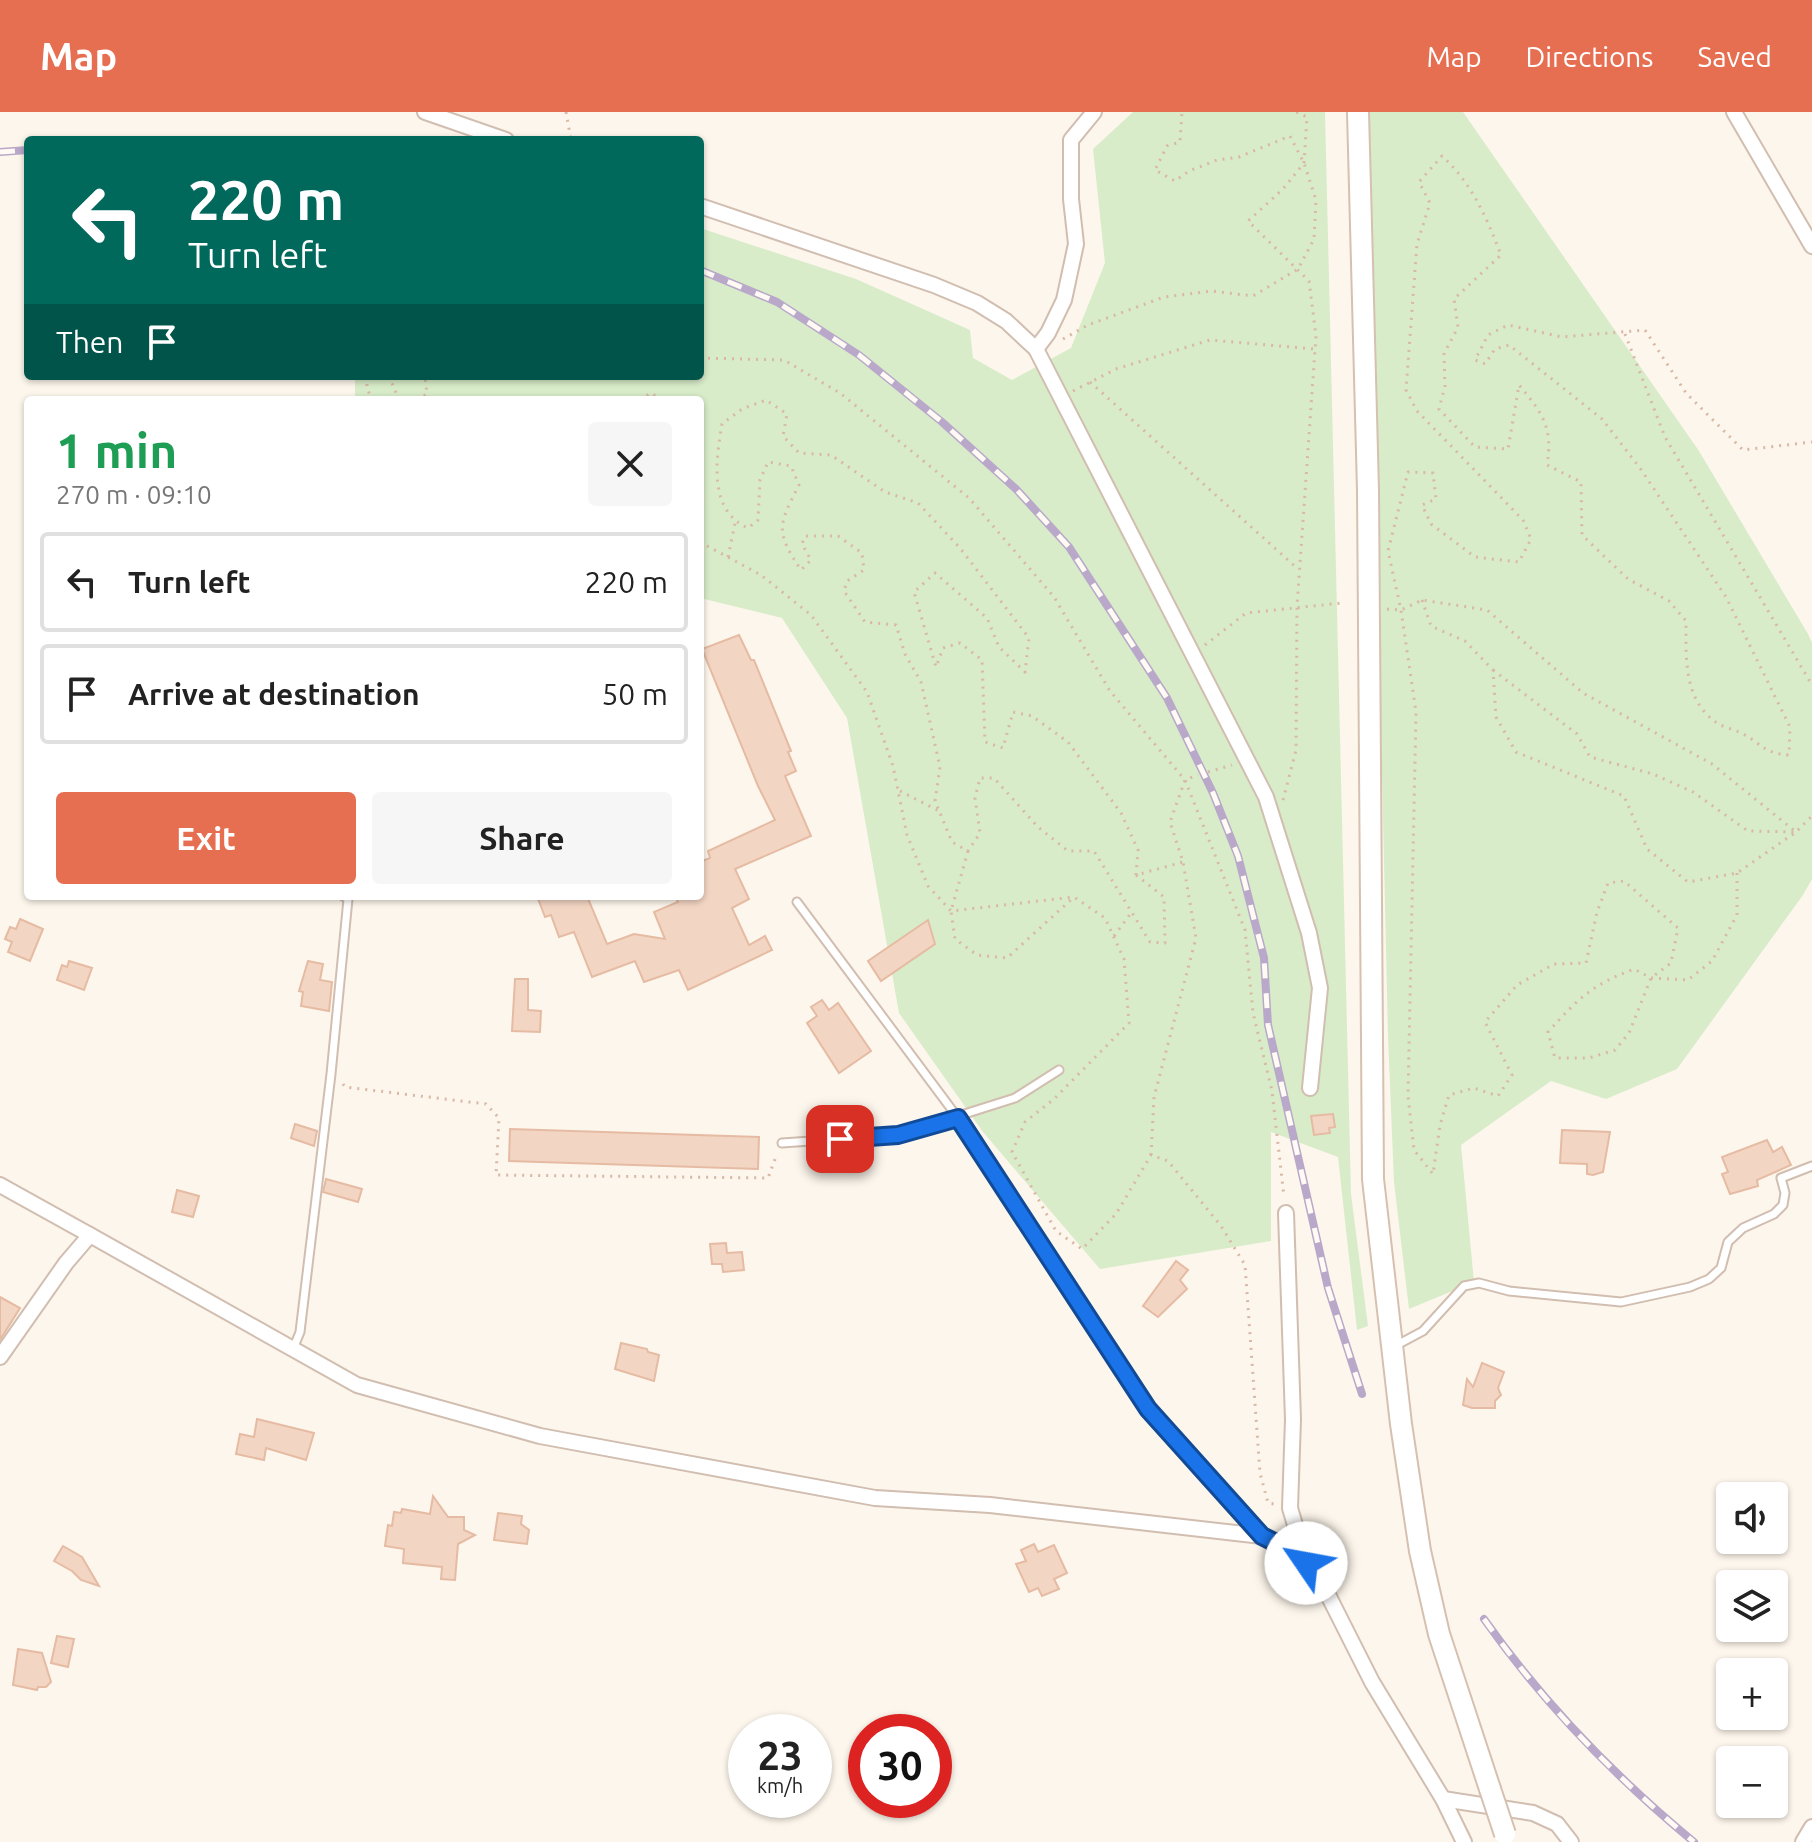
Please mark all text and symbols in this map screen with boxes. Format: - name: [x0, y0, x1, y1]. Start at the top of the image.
- text: Map: [40, 35, 117, 77]
- text: Map: [1426, 41, 1482, 72]
- text: Directions: [1526, 41, 1653, 72]
- text: Saved: [1697, 41, 1772, 72]
- icon: left: [56, 168, 160, 272]
- text: 220 m: [188, 168, 344, 231]
- text: Turn left: [188, 234, 327, 275]
- icon: arrive: [140, 320, 184, 364]
- text: Then: [56, 325, 124, 359]
- button: close: [588, 422, 672, 506]
- text: 1 min: [56, 423, 177, 477]
- text: 270 m · 09:10: [56, 480, 212, 509]
- icon: left: [60, 560, 104, 604]
- text: Turn left: [128, 565, 250, 599]
- text: 220 m: [584, 565, 668, 599]
- icon: arrive: [60, 672, 104, 716]
- text: Arrive at destination: [128, 677, 420, 711]
- text: 50 m: [601, 677, 668, 711]
- button: Exit: [56, 792, 356, 884]
- button: Share: [372, 792, 672, 884]
- pin: [806, 1105, 874, 1173]
- icon: arrive: [818, 1117, 862, 1161]
- map controls: [1716, 1482, 1788, 1818]
- button: sound: [1716, 1482, 1788, 1554]
- position arrow: [1264, 1521, 1348, 1605]
- button: layers: [1716, 1570, 1788, 1642]
- button: +: [1716, 1658, 1788, 1730]
- speed limit sign: 30: [848, 1714, 952, 1818]
- text: 23: [757, 1733, 803, 1778]
- button: −: [1716, 1746, 1788, 1818]
- text: km/h: [757, 1774, 803, 1797]

